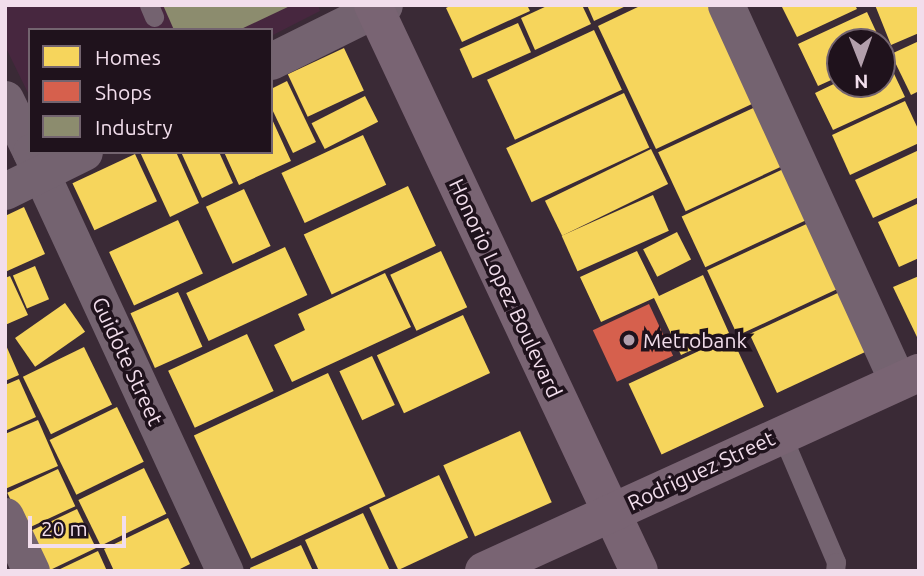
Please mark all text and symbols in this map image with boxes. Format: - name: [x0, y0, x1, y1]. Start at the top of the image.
- legend: [28, 28, 273, 154]
- north arrow: [826, 28, 896, 98]
- text: Homes: [95, 45, 161, 69]
- text: N: [854, 71, 869, 93]
- text: Shops: [95, 80, 152, 104]
- text: Industry: [95, 115, 173, 139]
- street label: Honorio Lopez Boulevard: [444, 175, 568, 401]
- street label: Guidote Street: [87, 293, 169, 429]
- place label: Metrobank: [643, 327, 747, 353]
- marker: Metrobank: [621, 332, 637, 348]
- street label: Rodriguez Street: [623, 425, 779, 515]
- scale bar: [32, 503, 130, 546]
- text: 20 m: [41, 516, 88, 540]

